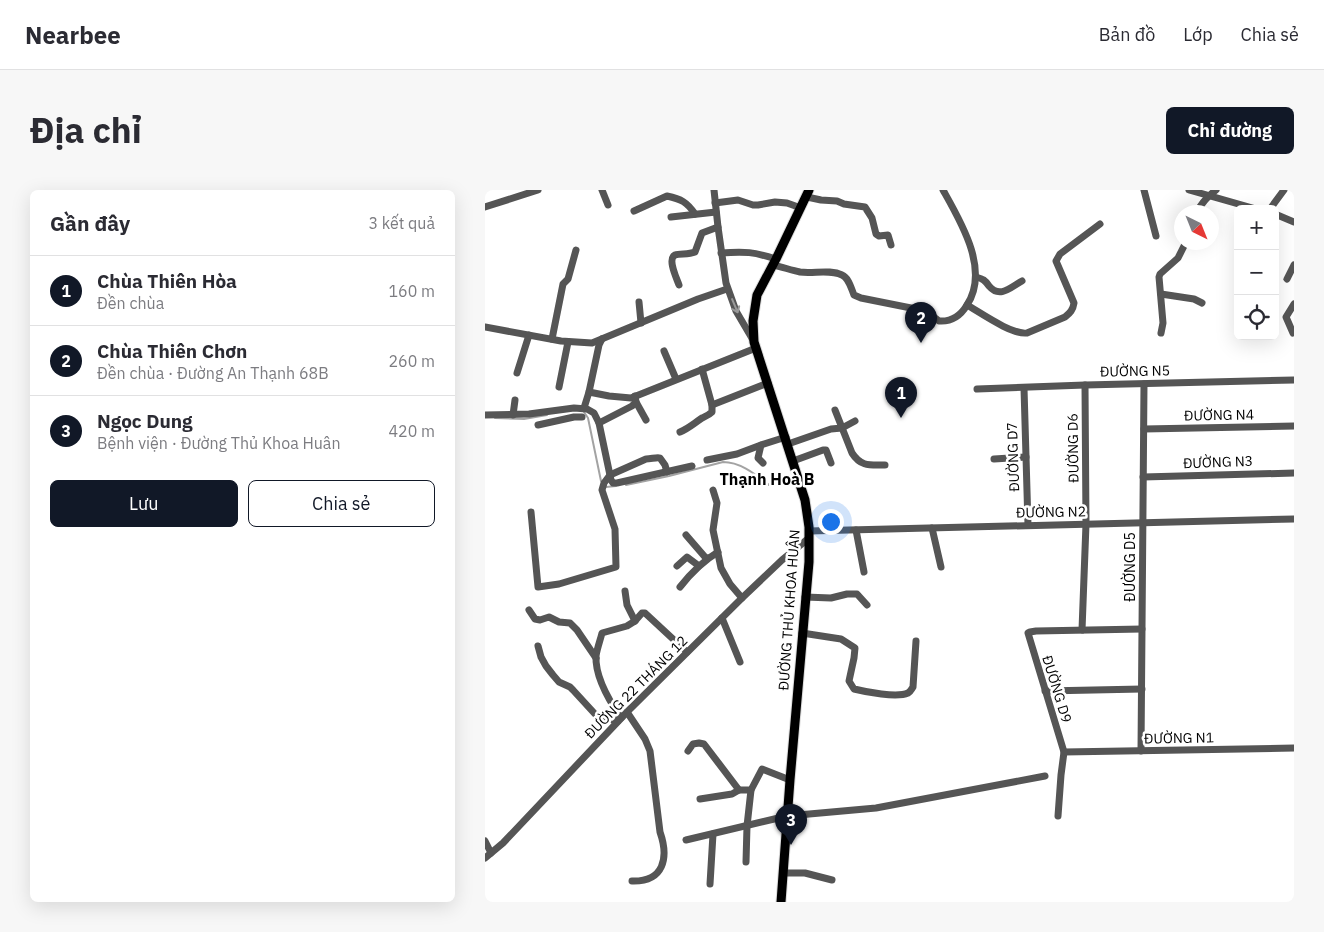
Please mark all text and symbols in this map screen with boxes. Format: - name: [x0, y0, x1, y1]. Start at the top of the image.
- text: Nearbee: [25, 19, 121, 51]
- text: Bản đồ: [1099, 23, 1155, 46]
- text: Lớp: [1183, 23, 1213, 46]
- text: Chia sẻ: [1241, 23, 1299, 46]
- text: Địa chỉ: [30, 107, 142, 153]
- button: Chỉ đường: [1166, 107, 1294, 154]
- north arrow: [1174, 205, 1219, 250]
- map controls: [1234, 205, 1279, 340]
- button: +: [1234, 205, 1279, 250]
- text: Gần đây: [50, 209, 130, 237]
- text: 3 kết quả: [368, 213, 435, 233]
- button: −: [1234, 250, 1279, 295]
- text: Chùa Thiên Hòa: [97, 269, 237, 293]
- text: 1: [61, 281, 71, 301]
- text: 160 m: [388, 281, 435, 301]
- text: Đền chùa: [97, 293, 164, 313]
- button: locate: [1234, 295, 1279, 340]
- one-way arrow: [730, 298, 740, 313]
- pin: 2: [905, 302, 937, 343]
- text: Chùa Thiên Chơn: [97, 339, 247, 363]
- text: 2: [61, 351, 71, 371]
- text: 260 m: [388, 351, 435, 371]
- street label: ĐƯỜNG N5: [1100, 360, 1170, 381]
- text: Đền chùa · Đường An Thạnh 68B: [97, 363, 329, 383]
- pin: 1: [885, 377, 917, 418]
- street label: ĐƯỜNG N4: [1184, 404, 1254, 425]
- text: Ngọc Dung: [97, 409, 193, 433]
- street label: ĐƯỜNG D6: [1062, 413, 1083, 483]
- text: 3: [61, 421, 71, 441]
- text: 420 m: [388, 421, 435, 441]
- street label: ĐƯỜNG D7: [1002, 422, 1023, 492]
- text: Bệnh viện · Đường Thủ Khoa Huân: [97, 433, 341, 453]
- street label: ĐƯỜNG N3: [1183, 451, 1253, 472]
- district label: Thạnh Hoà B: [720, 469, 815, 489]
- button: Lưu: [50, 480, 238, 527]
- button: Chia sẻ: [248, 480, 435, 527]
- street label: ĐƯỜNG N2: [1016, 501, 1086, 522]
- your location: [818, 509, 844, 535]
- street label: ĐƯỜNG THỦ KHOA HUÂN: [773, 529, 804, 691]
- street label: ĐƯỜNG D5: [1120, 532, 1139, 602]
- street label: ĐƯỜNG 22 THÁNG 12: [580, 631, 691, 742]
- street label: ĐƯỜNG D9: [1038, 653, 1077, 725]
- street label: ĐƯỜNG N1: [1144, 727, 1214, 748]
- pin: 3: [775, 804, 807, 845]

